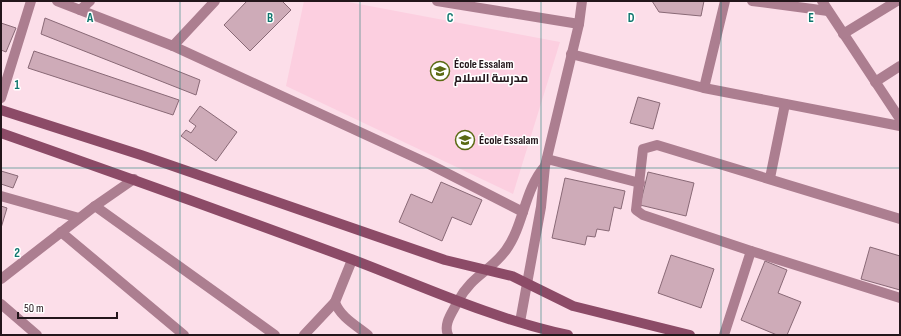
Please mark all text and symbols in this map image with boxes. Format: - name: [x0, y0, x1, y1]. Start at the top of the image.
- text: A: [86, 10, 94, 26]
- text: B: [267, 10, 273, 26]
- text: C: [447, 10, 454, 26]
- text: D: [628, 10, 635, 26]
- text: E: [808, 10, 814, 26]
- place label: École Essalam مدرسة السلام: [454, 57, 528, 86]
- school or university icon: École Essalam مدرسة السلام: [429, 60, 451, 82]
- text: 1: [14, 77, 20, 93]
- school or university icon: École Essalam: [454, 129, 476, 151]
- place label: École Essalam: [479, 133, 538, 148]
- text: 2: [14, 245, 20, 261]
- scale bar: [18, 294, 117, 320]
- text: 50 m: [24, 301, 44, 316]

